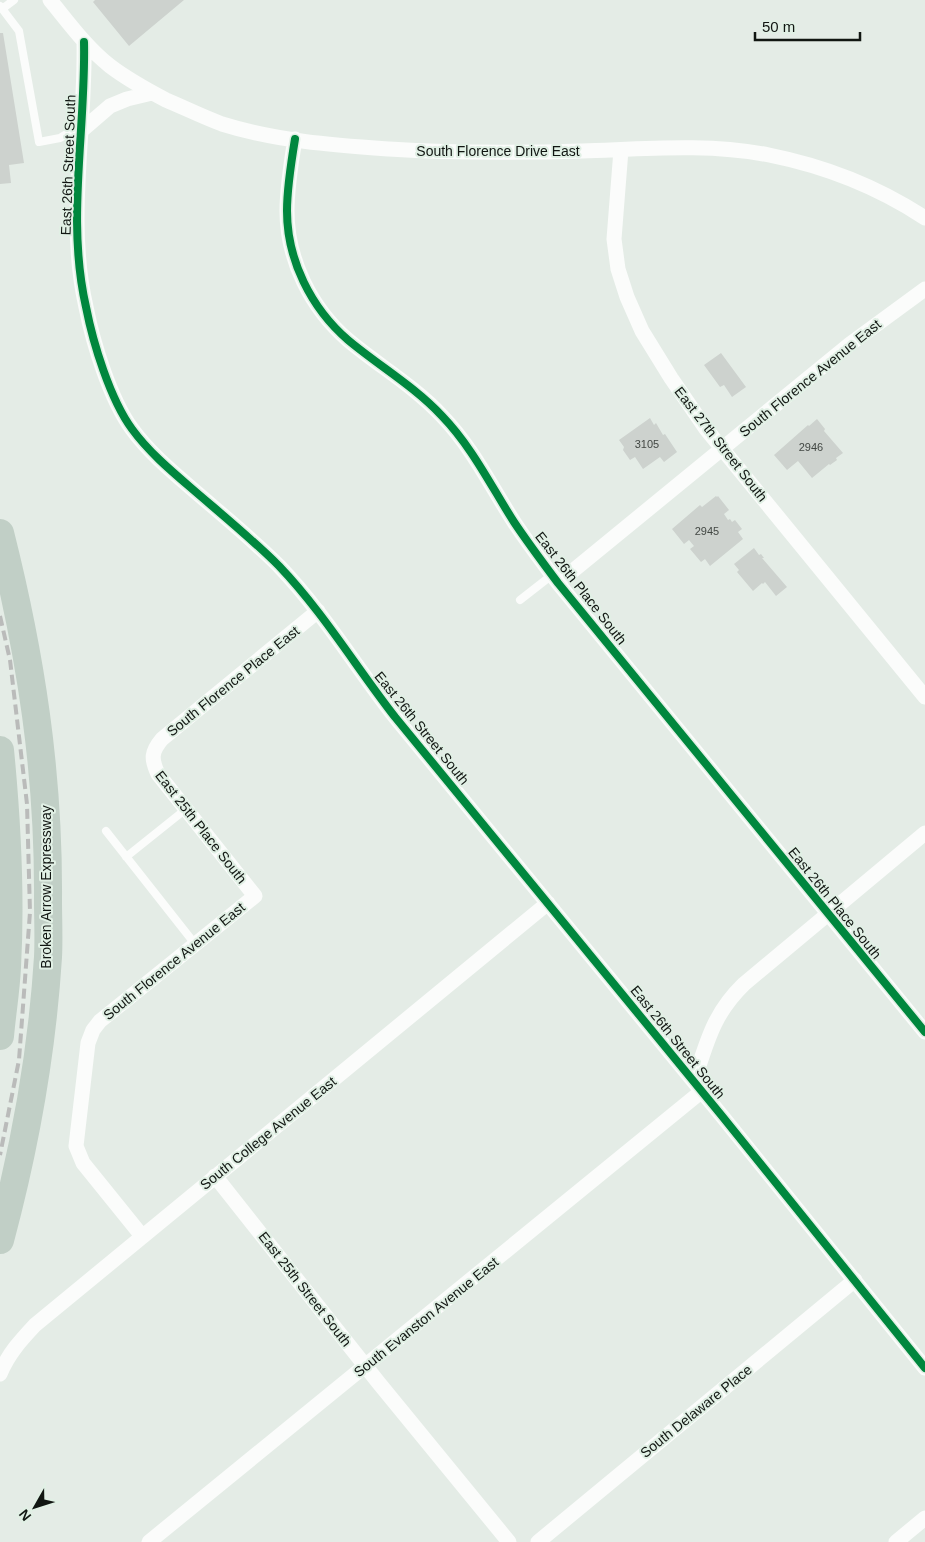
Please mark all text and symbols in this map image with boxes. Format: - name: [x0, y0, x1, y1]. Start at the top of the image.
- scale bar: [755, 10, 860, 42]
- text: 50 m: [762, 18, 795, 35]
- street label: East 26th Street South: [58, 94, 78, 236]
- street label: South Florence Drive East: [416, 143, 580, 159]
- street label: South Florence Avenue East: [736, 316, 884, 440]
- street label: East 27th Street South: [671, 384, 771, 504]
- house number: 3105: [635, 438, 659, 450]
- house number: 2946: [799, 441, 823, 453]
- house number: 2945: [695, 525, 719, 537]
- street label: East 26th Place South: [532, 528, 630, 648]
- street label: South Florence Place East: [164, 623, 303, 739]
- street label: East 26th Street South: [371, 668, 473, 788]
- street label: East 25th Place South: [152, 767, 250, 887]
- street label: Broken Arrow Expressway: [38, 805, 54, 969]
- street label: East 26th Place South: [785, 844, 885, 962]
- street label: South Florence Avenue East: [100, 899, 248, 1023]
- street label: East 26th Street South: [627, 982, 729, 1102]
- street label: South College Avenue East: [197, 1073, 339, 1193]
- street label: East 25th Street South: [255, 1229, 355, 1349]
- street label: South Evanston Avenue East: [351, 1254, 501, 1380]
- street label: South Delaware Place: [637, 1361, 755, 1461]
- north arrow: [10, 1482, 60, 1532]
- text: N: [15, 1506, 34, 1524]

